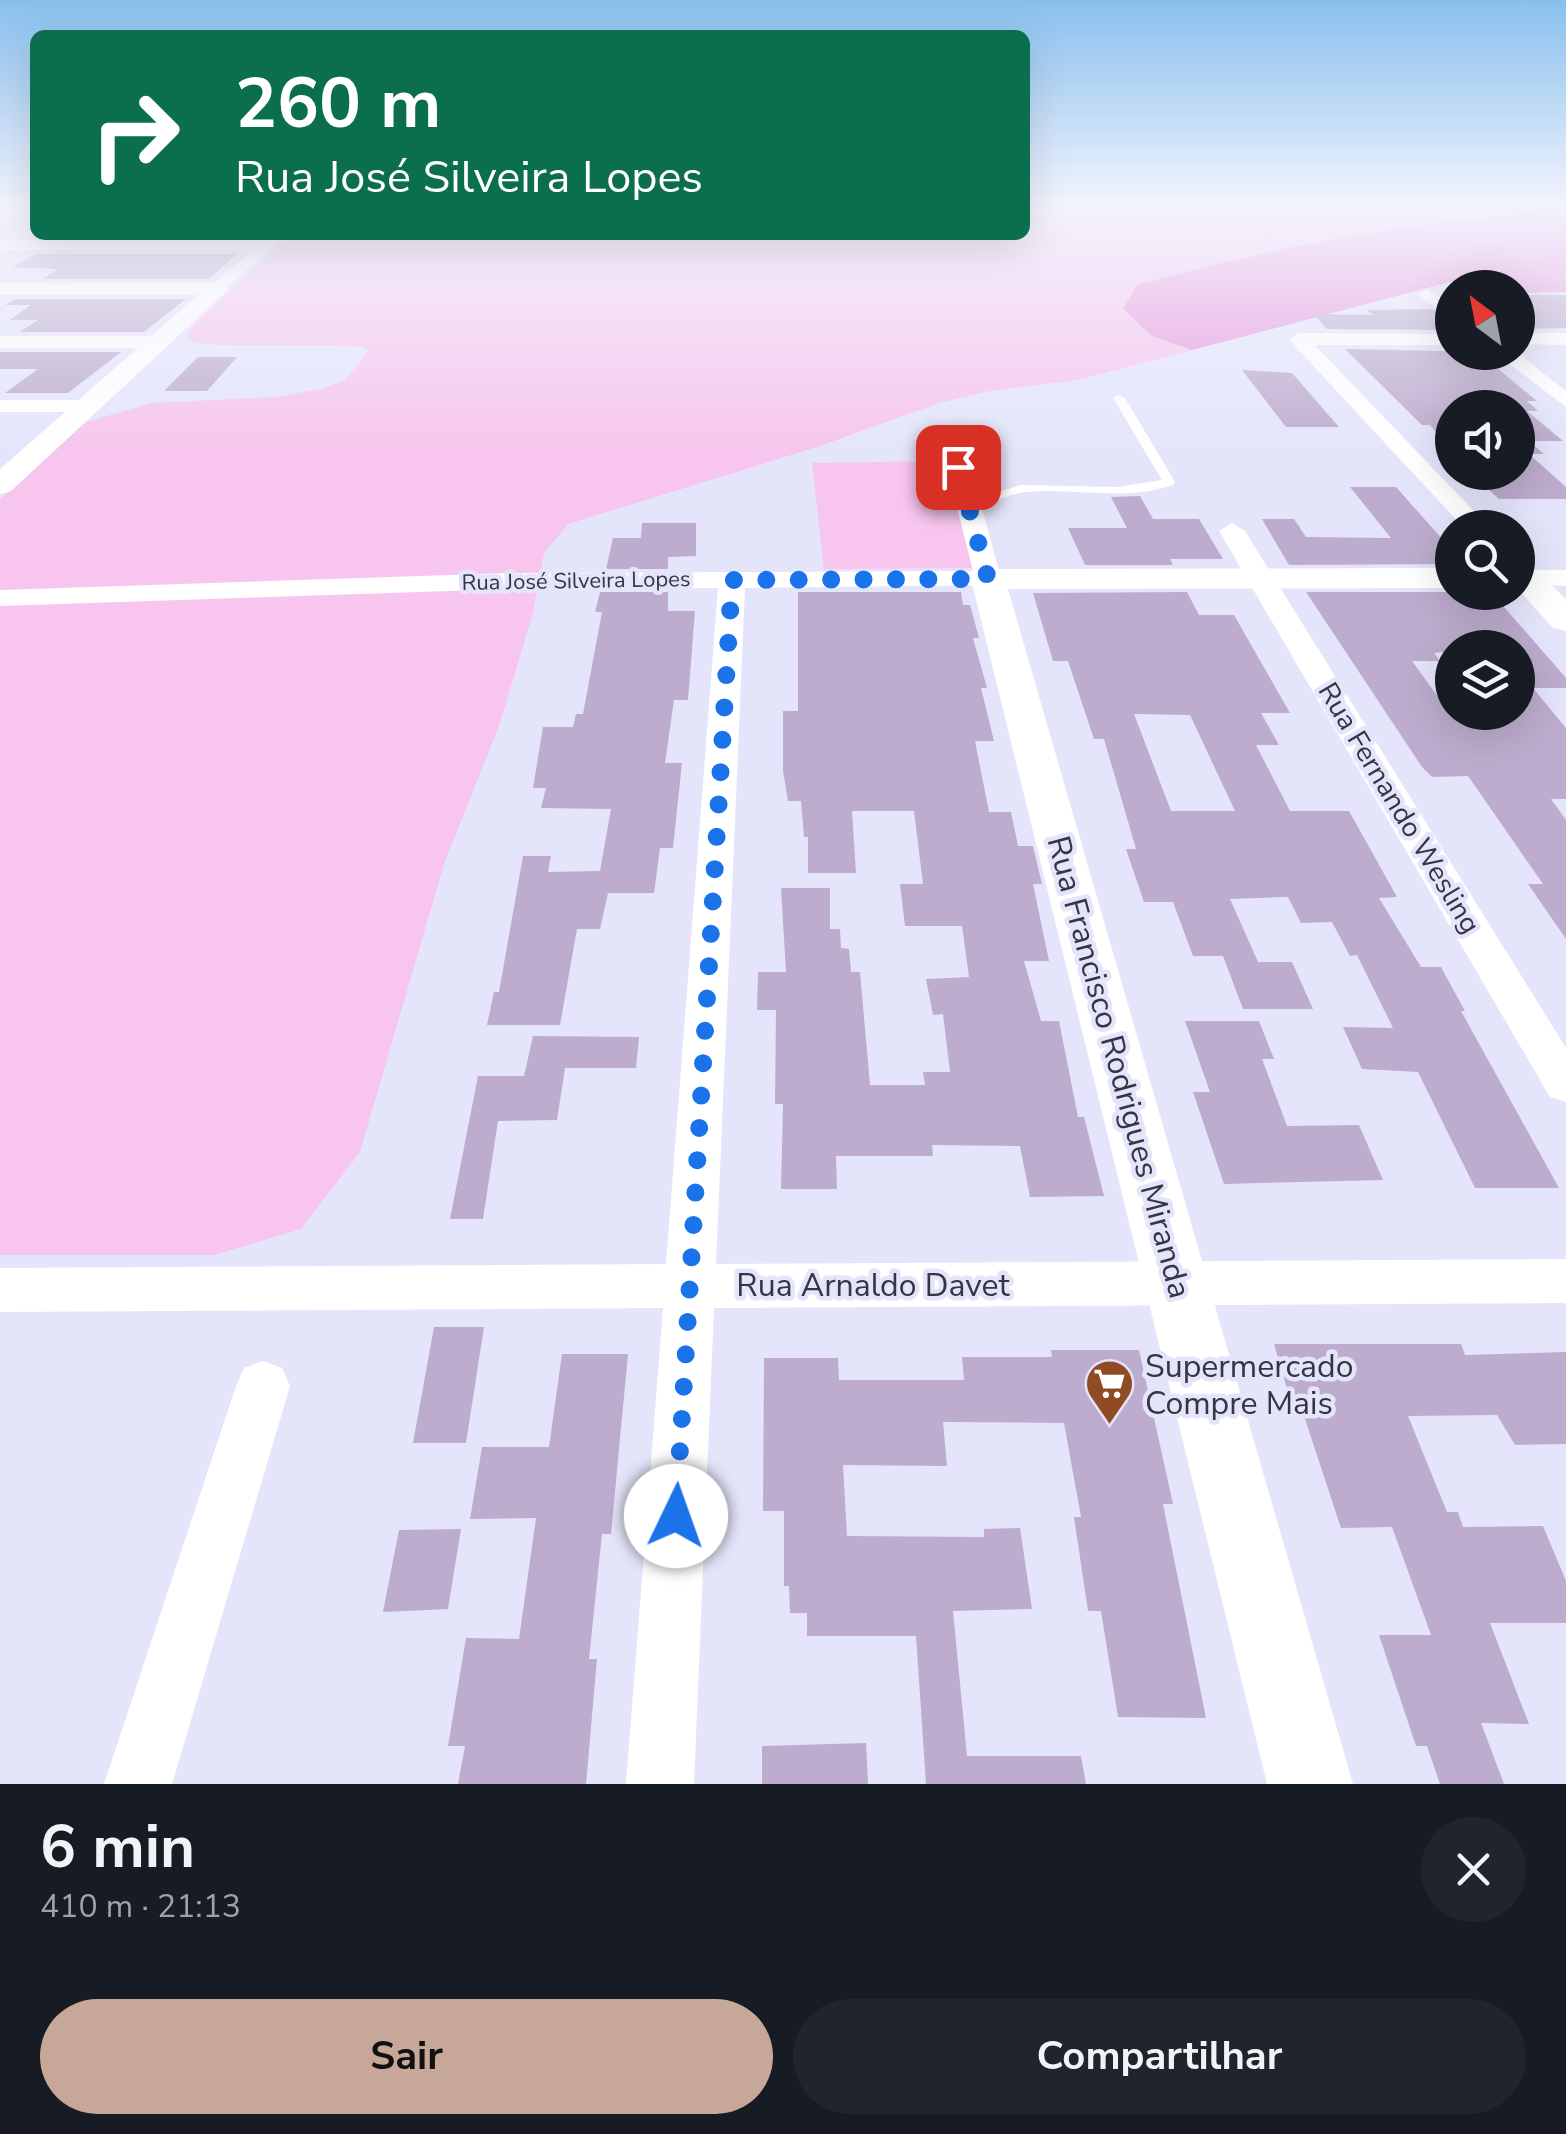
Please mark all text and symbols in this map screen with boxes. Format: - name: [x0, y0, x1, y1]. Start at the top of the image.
- text: 260 m: [235, 56, 441, 152]
- icon: right: [70, 70, 200, 200]
- text: Rua José Silveira Lopes: [235, 147, 703, 208]
- north arrow: [1435, 270, 1535, 370]
- map controls: [1435, 270, 1535, 730]
- button: sound: [1435, 390, 1535, 490]
- pin: [916, 425, 1001, 510]
- icon: arrive: [931, 440, 986, 495]
- button: search: [1435, 510, 1535, 610]
- street label: Rua José Silveira Lopes: [461, 564, 691, 598]
- button: layers: [1435, 630, 1535, 730]
- street label: Rua Fernando Wesling: [1309, 675, 1489, 941]
- street label: Rua Francisco Rodrigues Miranda: [1037, 831, 1201, 1303]
- street label: Rua Arnaldo Davet: [736, 1264, 1011, 1307]
- place label: Supermercado Compre Mais: [1145, 1345, 1354, 1425]
- supermarket icon: Supermercado Compre Mais: [1084, 1358, 1136, 1426]
- position arrow: [624, 1464, 728, 1568]
- text: 6 min: [40, 1806, 195, 1888]
- button: close: [1421, 1817, 1526, 1922]
- text: 410 m · 21:13: [40, 1885, 241, 1928]
- button: Sair: [40, 1999, 773, 2114]
- button: Compartilhar: [793, 1999, 1526, 2114]

